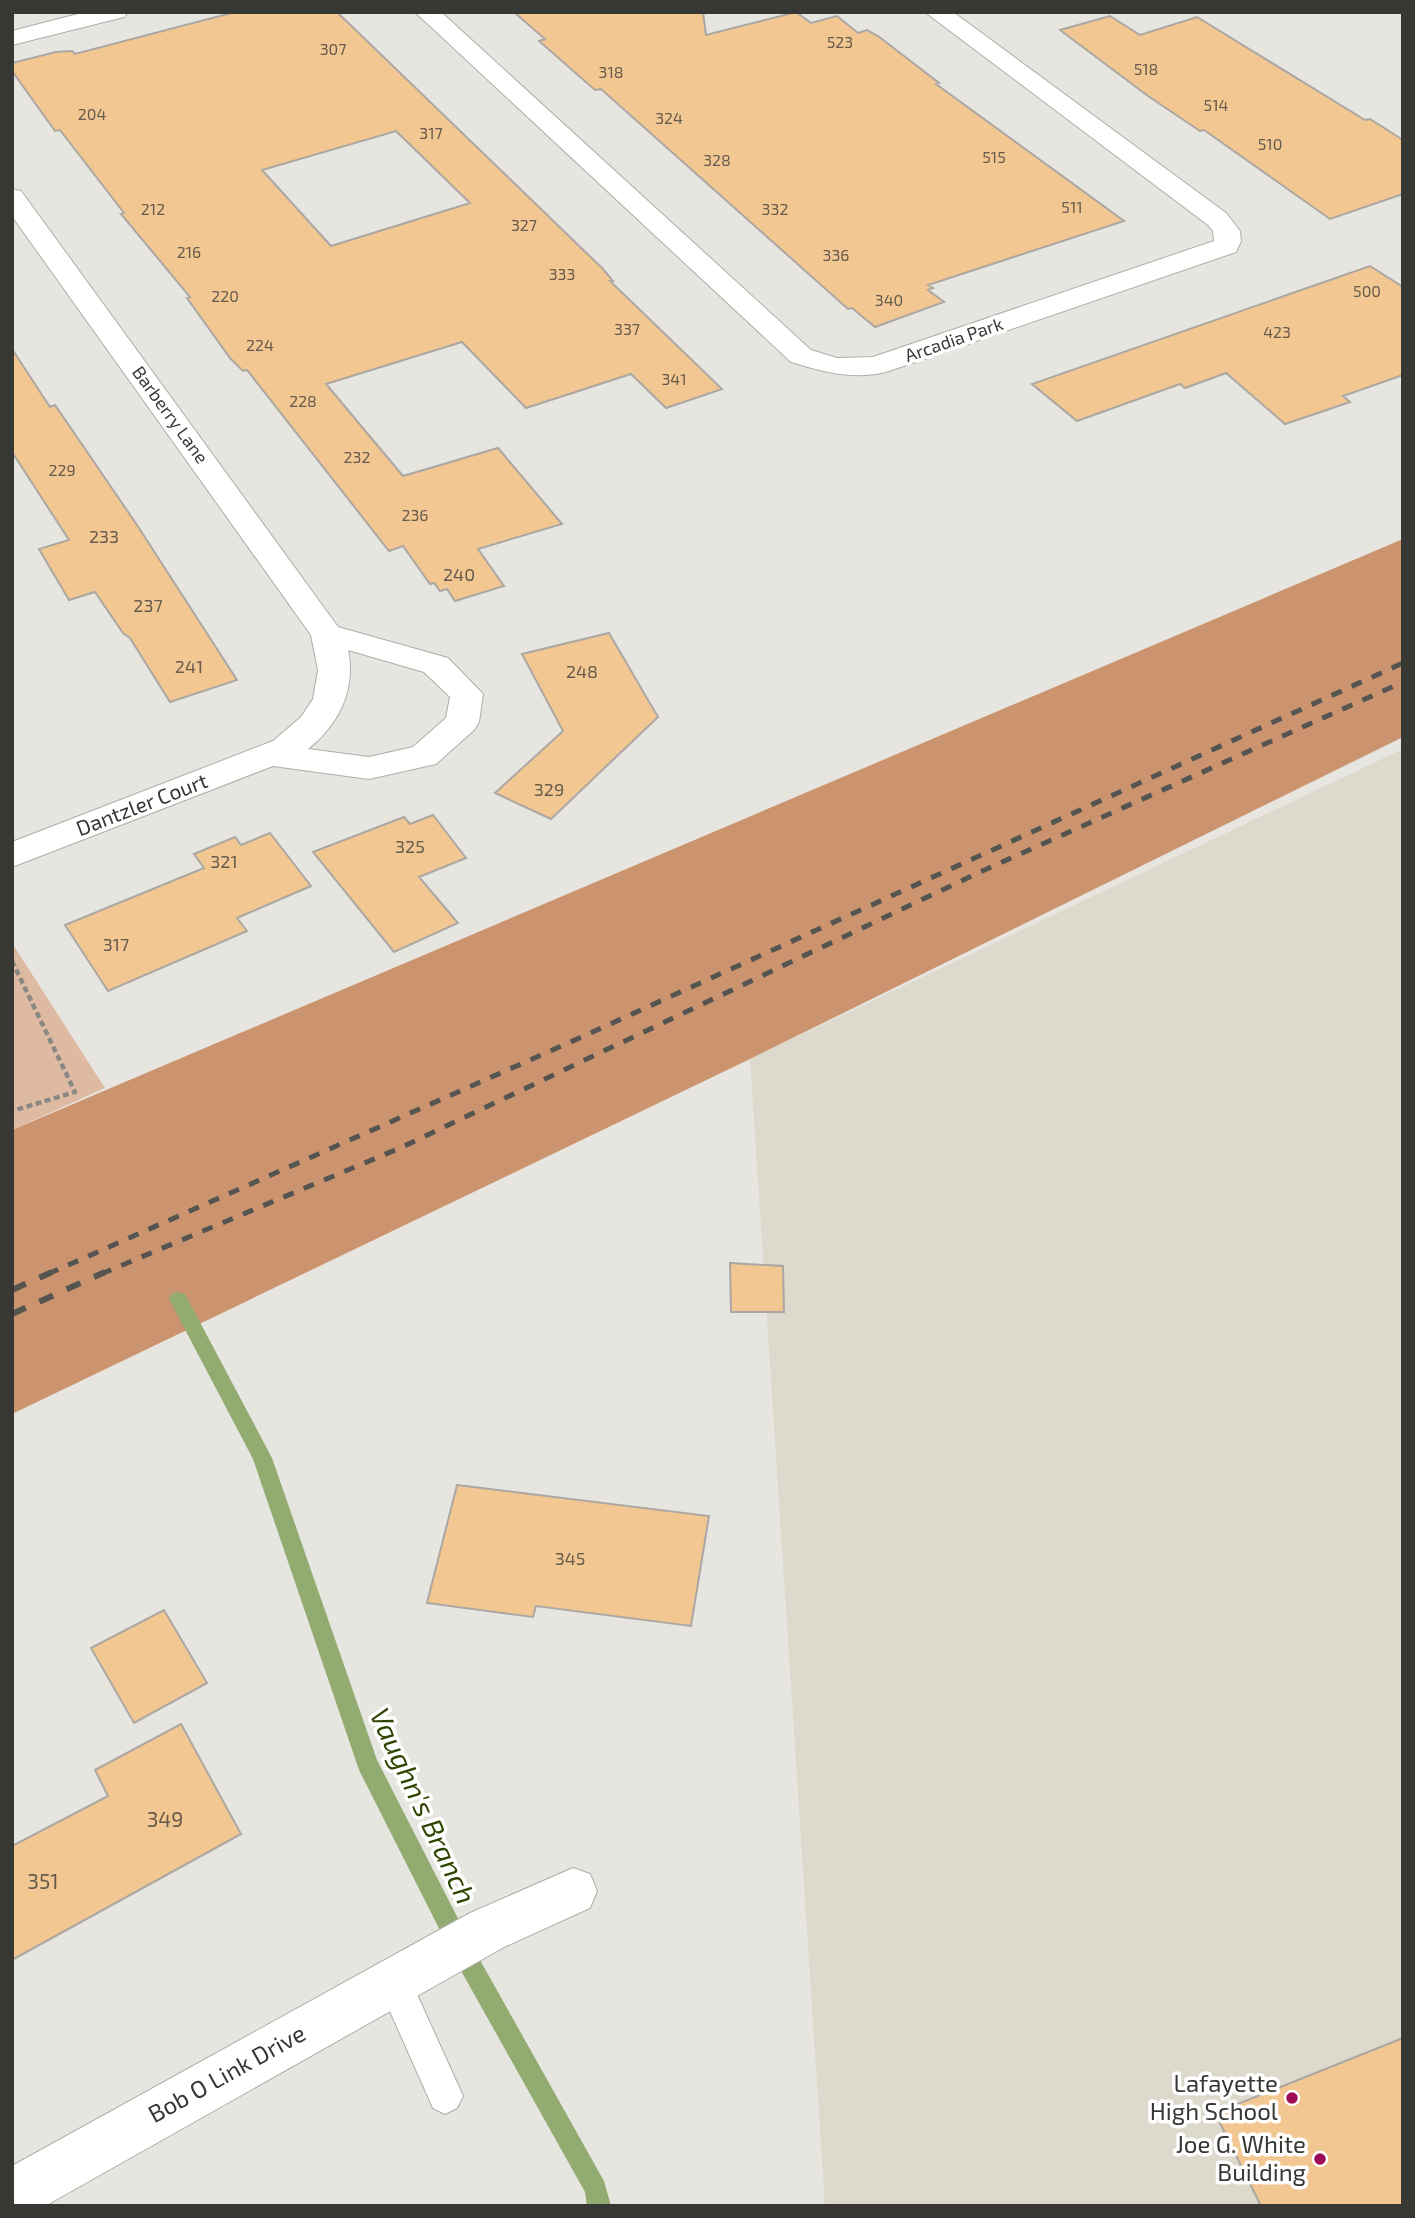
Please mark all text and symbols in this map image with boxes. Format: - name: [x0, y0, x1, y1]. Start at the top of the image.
- house number: 523: [827, 32, 853, 51]
- house number: 307: [320, 39, 346, 58]
- house number: 518: [1134, 59, 1158, 78]
- house number: 318: [599, 62, 623, 81]
- house number: 514: [1204, 95, 1229, 114]
- house number: 204: [78, 104, 106, 123]
- house number: 324: [655, 108, 683, 127]
- house number: 317: [419, 123, 443, 142]
- house number: 510: [1258, 134, 1282, 153]
- house number: 515: [982, 147, 1006, 166]
- house number: 328: [703, 150, 731, 169]
- house number: 511: [1061, 197, 1083, 216]
- house number: 212: [141, 199, 165, 218]
- house number: 332: [762, 199, 788, 218]
- house number: 327: [511, 215, 537, 234]
- house number: 216: [177, 242, 201, 261]
- house number: 336: [823, 245, 849, 264]
- house number: 333: [549, 264, 575, 283]
- house number: 500: [1353, 281, 1381, 300]
- house number: 220: [211, 286, 239, 305]
- house number: 340: [875, 290, 903, 309]
- street label: Arcadia Park: [902, 312, 1006, 366]
- house number: 337: [614, 319, 640, 338]
- house number: 423: [1263, 322, 1291, 341]
- house number: 224: [246, 335, 274, 354]
- street label: Barberry Lane: [128, 361, 214, 467]
- house number: 341: [661, 369, 687, 388]
- house number: 228: [289, 391, 317, 410]
- house number: 232: [344, 447, 370, 466]
- house number: 229: [48, 460, 76, 479]
- house number: 236: [401, 505, 429, 524]
- house number: 233: [89, 525, 119, 547]
- house number: 240: [443, 563, 475, 585]
- house number: 237: [133, 594, 163, 616]
- house number: 241: [175, 655, 203, 677]
- house number: 248: [566, 660, 598, 682]
- street label: Dantzler Court: [72, 767, 211, 840]
- house number: 329: [534, 778, 564, 800]
- house number: 325: [395, 835, 425, 857]
- house number: 321: [210, 850, 238, 872]
- house number: 317: [103, 933, 129, 955]
- house number: 345: [555, 1547, 585, 1569]
- water label: Vaughn's Branch: [364, 1702, 484, 1909]
- house number: 349: [147, 1806, 183, 1831]
- house number: 351: [27, 1868, 59, 1893]
- street label: Bob O Link Drive: [143, 2017, 310, 2128]
- place label: Lafayette High School: [1150, 2068, 1278, 2125]
- marker: Lafayette High School: [1284, 2090, 1300, 2106]
- place label: Joe G. White Building: [1176, 2129, 1306, 2186]
- marker: Joe G. White Building: [1312, 2151, 1328, 2167]

